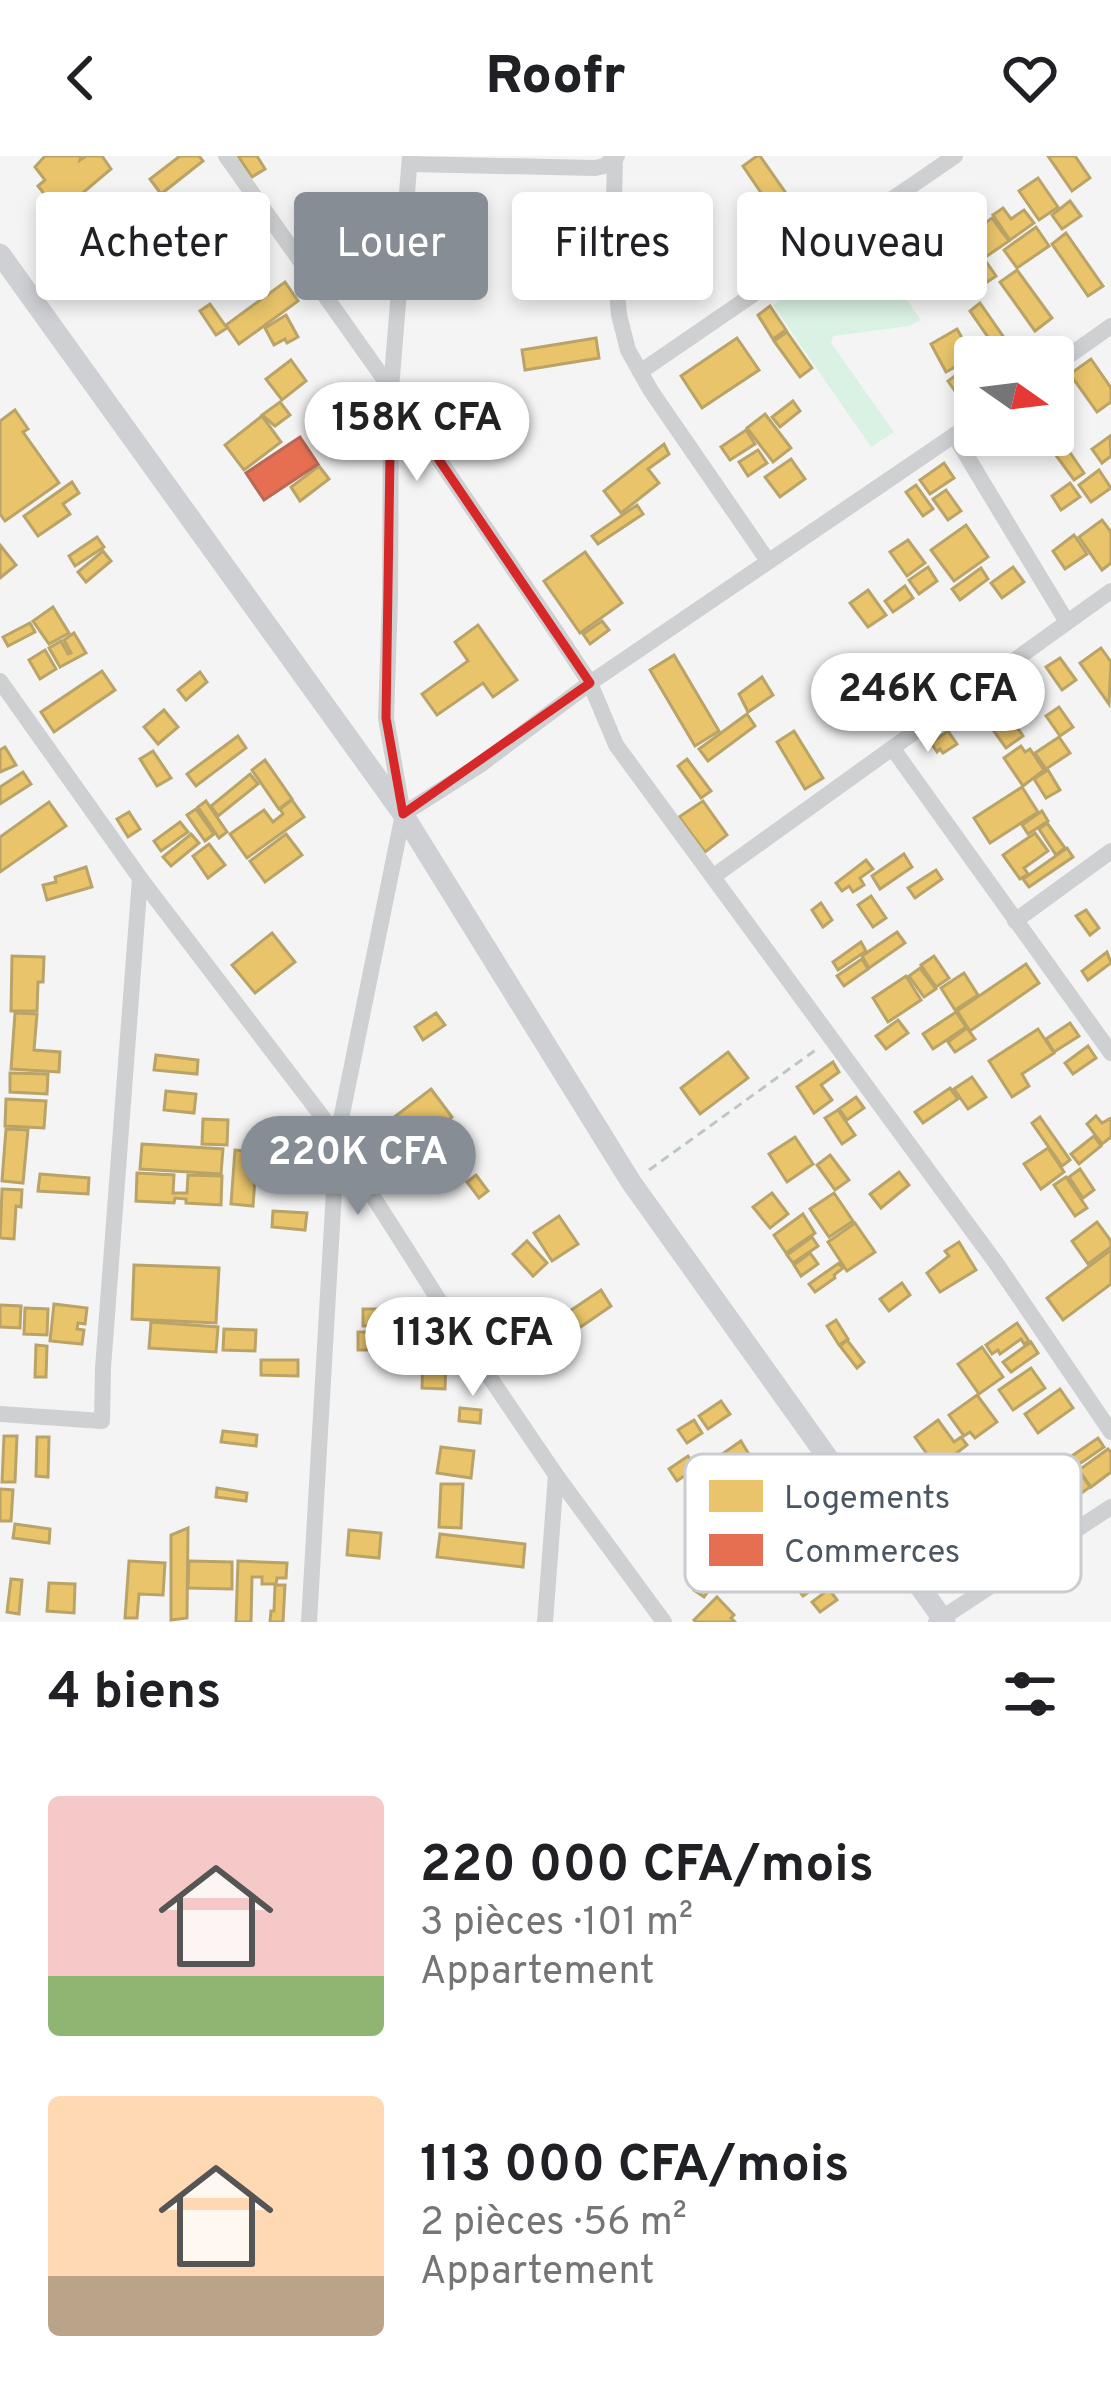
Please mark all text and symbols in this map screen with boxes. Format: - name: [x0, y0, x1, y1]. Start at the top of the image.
- text: Roofr: [485, 44, 626, 113]
- icon: back: [48, 45, 114, 111]
- icon: heart: [997, 45, 1063, 111]
- chip: Acheter: [36, 192, 270, 300]
- chip: Louer: [294, 192, 488, 300]
- chip: Filtres: [512, 192, 713, 300]
- chip: Nouveau: [737, 192, 987, 300]
- north arrow: [954, 336, 1074, 456]
- map controls: [954, 336, 1074, 456]
- pin: 158K CFA: [293, 382, 541, 484]
- text: 158K CFA: [331, 396, 503, 445]
- pin: 246K CFA: [804, 653, 1052, 755]
- text: 246K CFA: [838, 667, 1018, 716]
- pin: 220K CFA: [234, 1116, 482, 1218]
- text: 220K CFA: [268, 1130, 448, 1179]
- pin: 113K CFA: [349, 1297, 597, 1399]
- text: 113K CFA: [392, 1311, 554, 1360]
- legend: [685, 1454, 1081, 1592]
- text: Logements: [784, 1479, 950, 1521]
- text: Commerces: [784, 1533, 960, 1575]
- icon: filters: [997, 1661, 1063, 1727]
- text: 4 biens: [48, 1662, 221, 1727]
- text: 220 000 CFA/mois: [420, 1835, 874, 1900]
- icon: home: [144, 1844, 288, 1988]
- text: 3 pièces · 101 m²: [420, 1900, 693, 1949]
- text: Appartement: [420, 1949, 655, 1998]
- text: 113 000 CFA/mois: [420, 2135, 849, 2200]
- icon: home: [144, 2144, 288, 2288]
- text: 2 pièces · 56 m²: [420, 2200, 687, 2249]
- text: Appartement: [420, 2249, 655, 2298]

